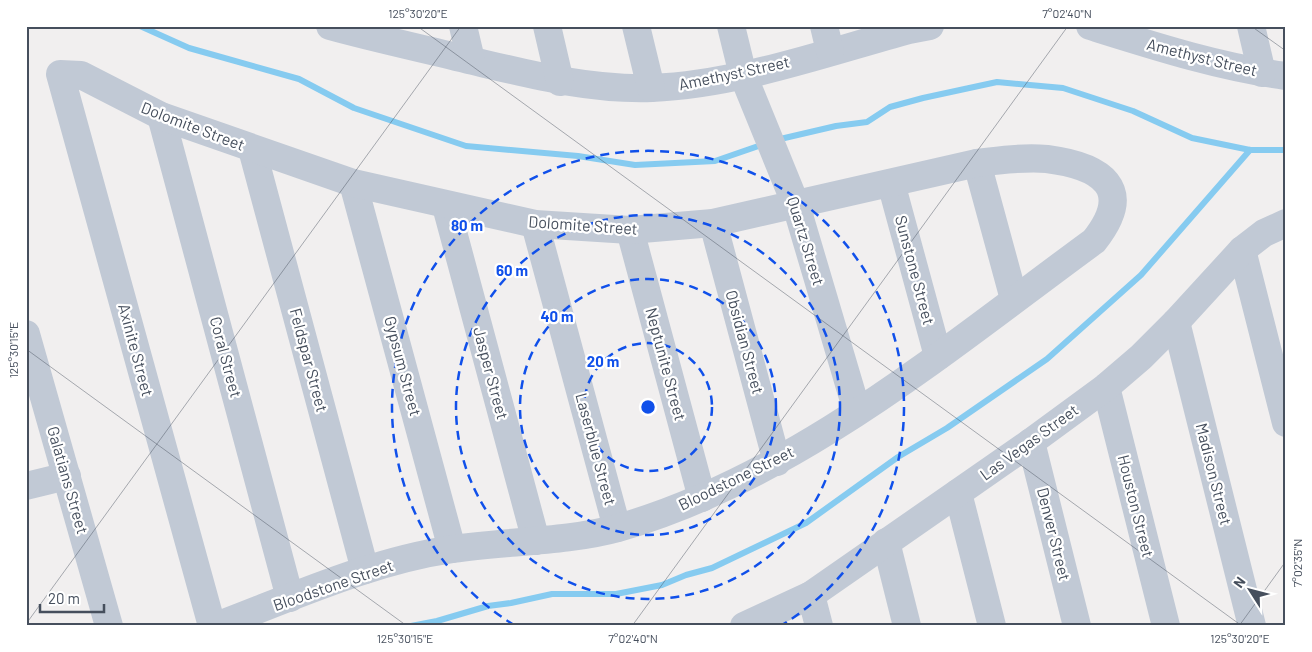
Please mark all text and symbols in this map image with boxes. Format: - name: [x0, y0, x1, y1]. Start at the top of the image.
- text: 125°30'20"E: [388, 6, 448, 20]
- text: 7°02'40"N: [1042, 6, 1092, 20]
- street label: Amethyst Street: [1145, 34, 1259, 79]
- street label: Amethyst Street: [677, 51, 791, 94]
- street label: Dolomite Street: [139, 97, 248, 154]
- street label: Quartz Street: [784, 194, 829, 288]
- street label: Dolomite Street: [528, 211, 638, 238]
- street label: Sunstone Street: [892, 213, 939, 327]
- text: 80 m: [451, 216, 483, 234]
- text: 60 m: [496, 261, 528, 279]
- street label: Obsidian Street: [722, 288, 769, 396]
- street label: Axinite Street: [115, 301, 158, 398]
- street label: Neptunite Street: [642, 305, 691, 422]
- street label: Feldspar Street: [286, 306, 332, 414]
- text: 40 m: [540, 307, 574, 325]
- street label: Coral Street: [207, 314, 246, 399]
- street label: Gypsum Street: [381, 314, 426, 418]
- text: 125°30'15"E: [6, 322, 20, 378]
- street label: Jasper Street: [470, 325, 513, 421]
- text: 20 m: [587, 352, 619, 370]
- street label: Laserblue Street: [572, 391, 621, 507]
- centre of rings: [639, 398, 657, 416]
- street label: Las Vegas Street: [976, 400, 1081, 484]
- street label: Madison Street: [1193, 421, 1236, 527]
- street label: Galatians Street: [44, 424, 93, 536]
- street label: Bloodstone Street: [675, 441, 796, 514]
- street label: Houston Street: [1115, 453, 1158, 559]
- street label: Denver Street: [1034, 485, 1075, 582]
- text: 7°02'35"N: [1290, 539, 1304, 587]
- street label: Bloodstone Street: [270, 555, 395, 614]
- north arrow: [1224, 564, 1274, 614]
- text: N: [1229, 573, 1249, 591]
- scale bar: [40, 582, 104, 614]
- text: 20 m: [48, 589, 80, 607]
- text: 125°30'15"E: [377, 631, 433, 645]
- text: 7°02'40"N: [608, 631, 658, 645]
- text: 125°30'20"E: [1210, 631, 1270, 645]

